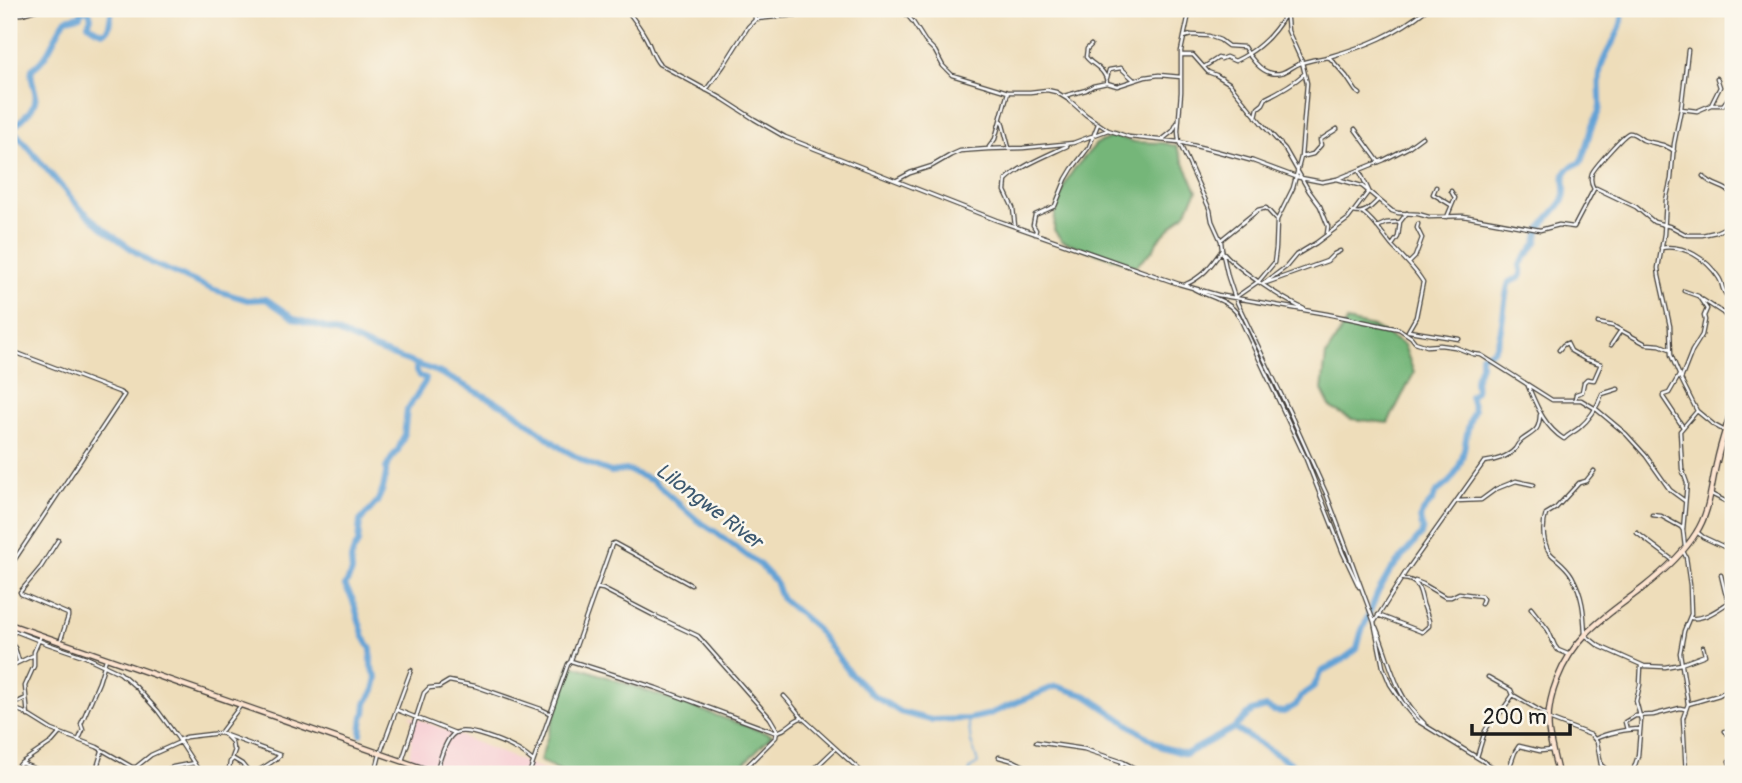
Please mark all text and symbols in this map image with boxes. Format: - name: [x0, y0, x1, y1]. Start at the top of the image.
- water label: Lilongwe River: [650, 457, 770, 557]
- scale bar: [1472, 692, 1570, 736]
- text: 200 m: [1483, 704, 1547, 731]

